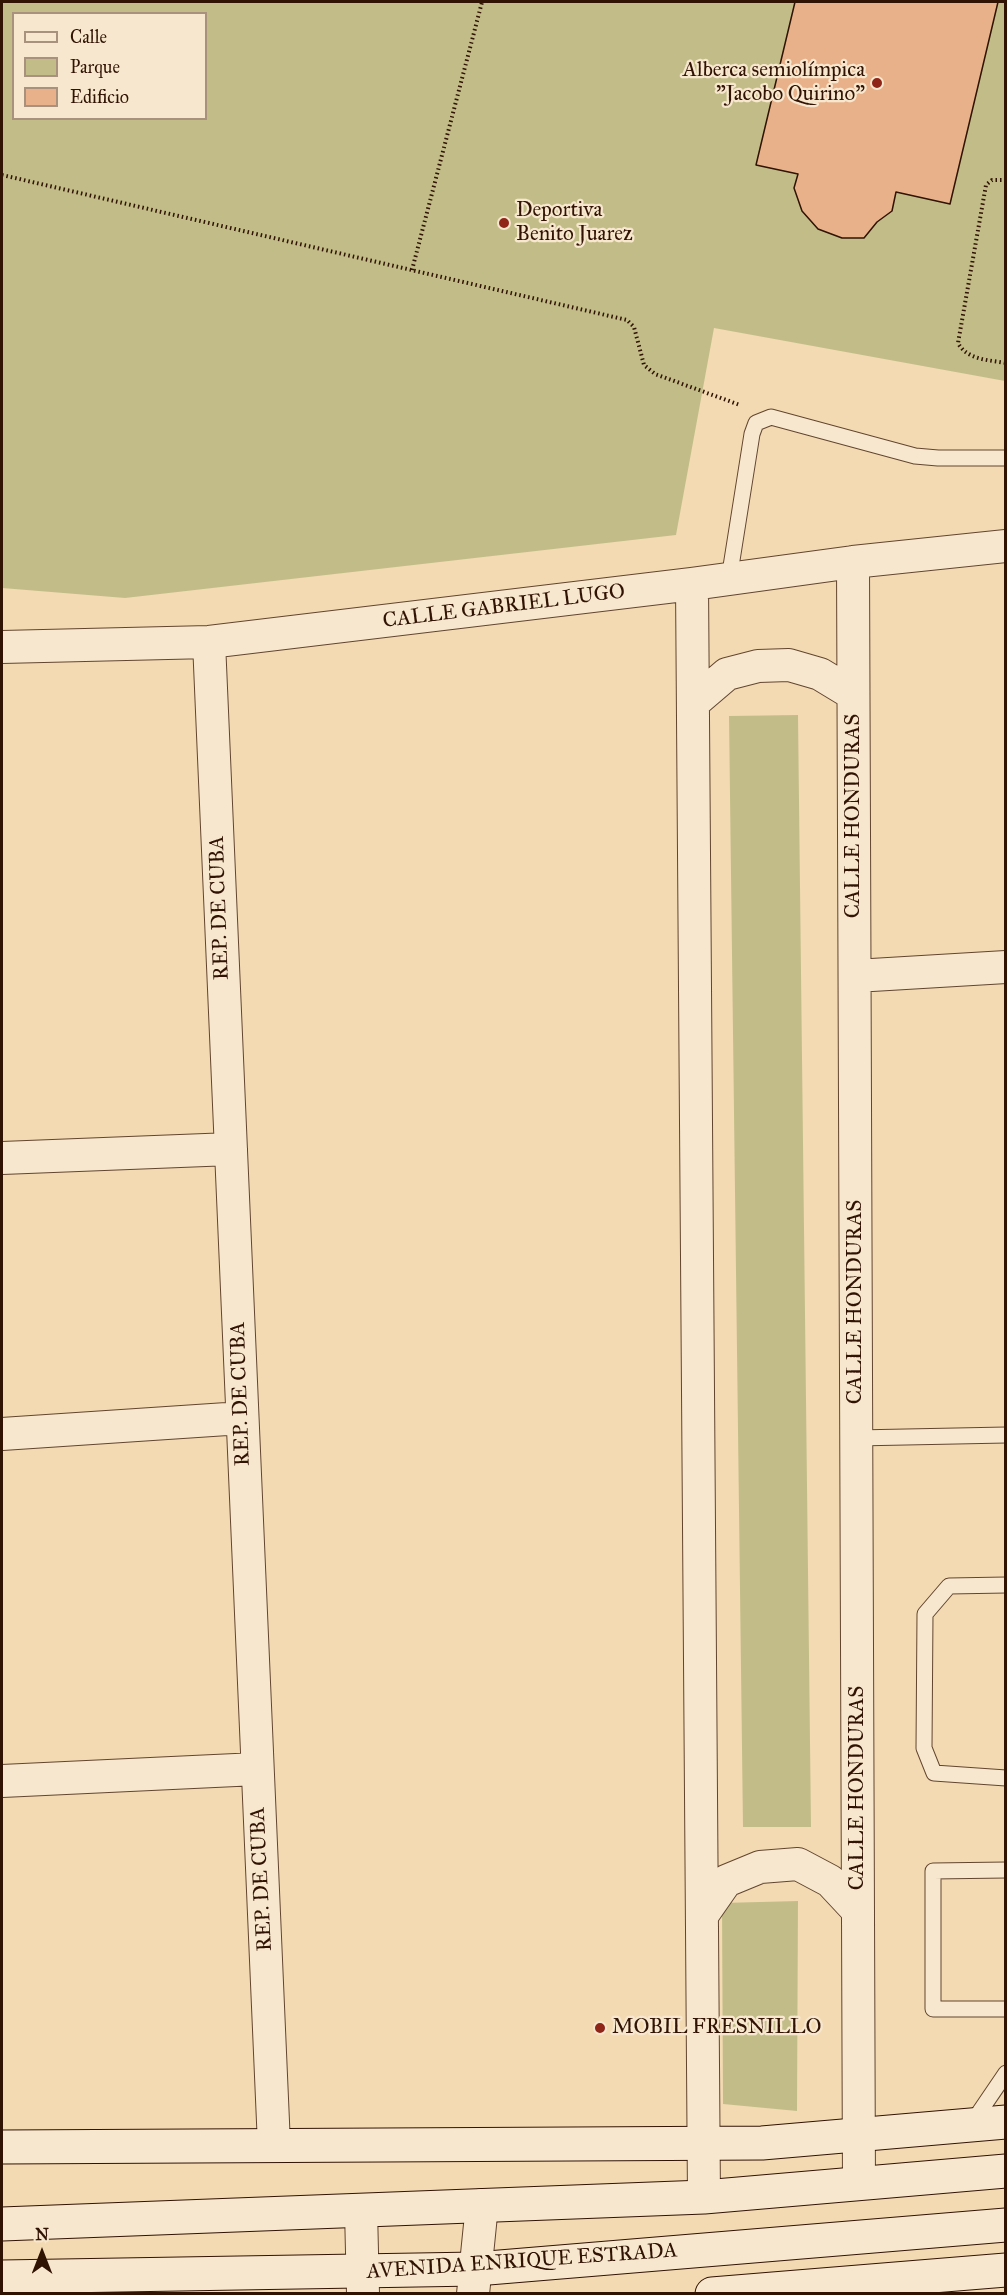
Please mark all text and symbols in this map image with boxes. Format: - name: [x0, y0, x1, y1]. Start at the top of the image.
- legend: [12, 12, 207, 120]
- text: Calle: [70, 26, 107, 48]
- text: Parque: [70, 56, 120, 78]
- place label: Alberca semiolímpica "Jacobo Quirino": [683, 58, 865, 108]
- marker: Alberca semiolímpica "Jacobo Quirino": [870, 76, 884, 90]
- text: Edificio: [70, 86, 129, 108]
- place label: Deportiva Benito Juarez: [516, 198, 633, 248]
- marker: Deportiva Benito Juarez: [497, 216, 511, 230]
- street label: CALLE GABRIEL LUGO: [381, 580, 627, 634]
- street label: CALLE HONDURAS: [841, 714, 867, 918]
- street label: REP. DE CUBA: [205, 835, 235, 981]
- street label: CALLE HONDURAS: [843, 1200, 869, 1404]
- street label: REP. DE CUBA: [226, 1321, 256, 1467]
- street label: CALLE HONDURAS: [845, 1686, 871, 1890]
- street label: REP. DE CUBA: [246, 1806, 278, 1952]
- place label: MOBIL FRESNILLO: [612, 2015, 821, 2041]
- marker: MOBIL FRESNILLO: [593, 2021, 607, 2035]
- north arrow: [12, 2223, 72, 2283]
- text: N: [35, 2225, 49, 2244]
- street label: AVENIDA ENRIQUE ESTRADA: [366, 2239, 678, 2285]

